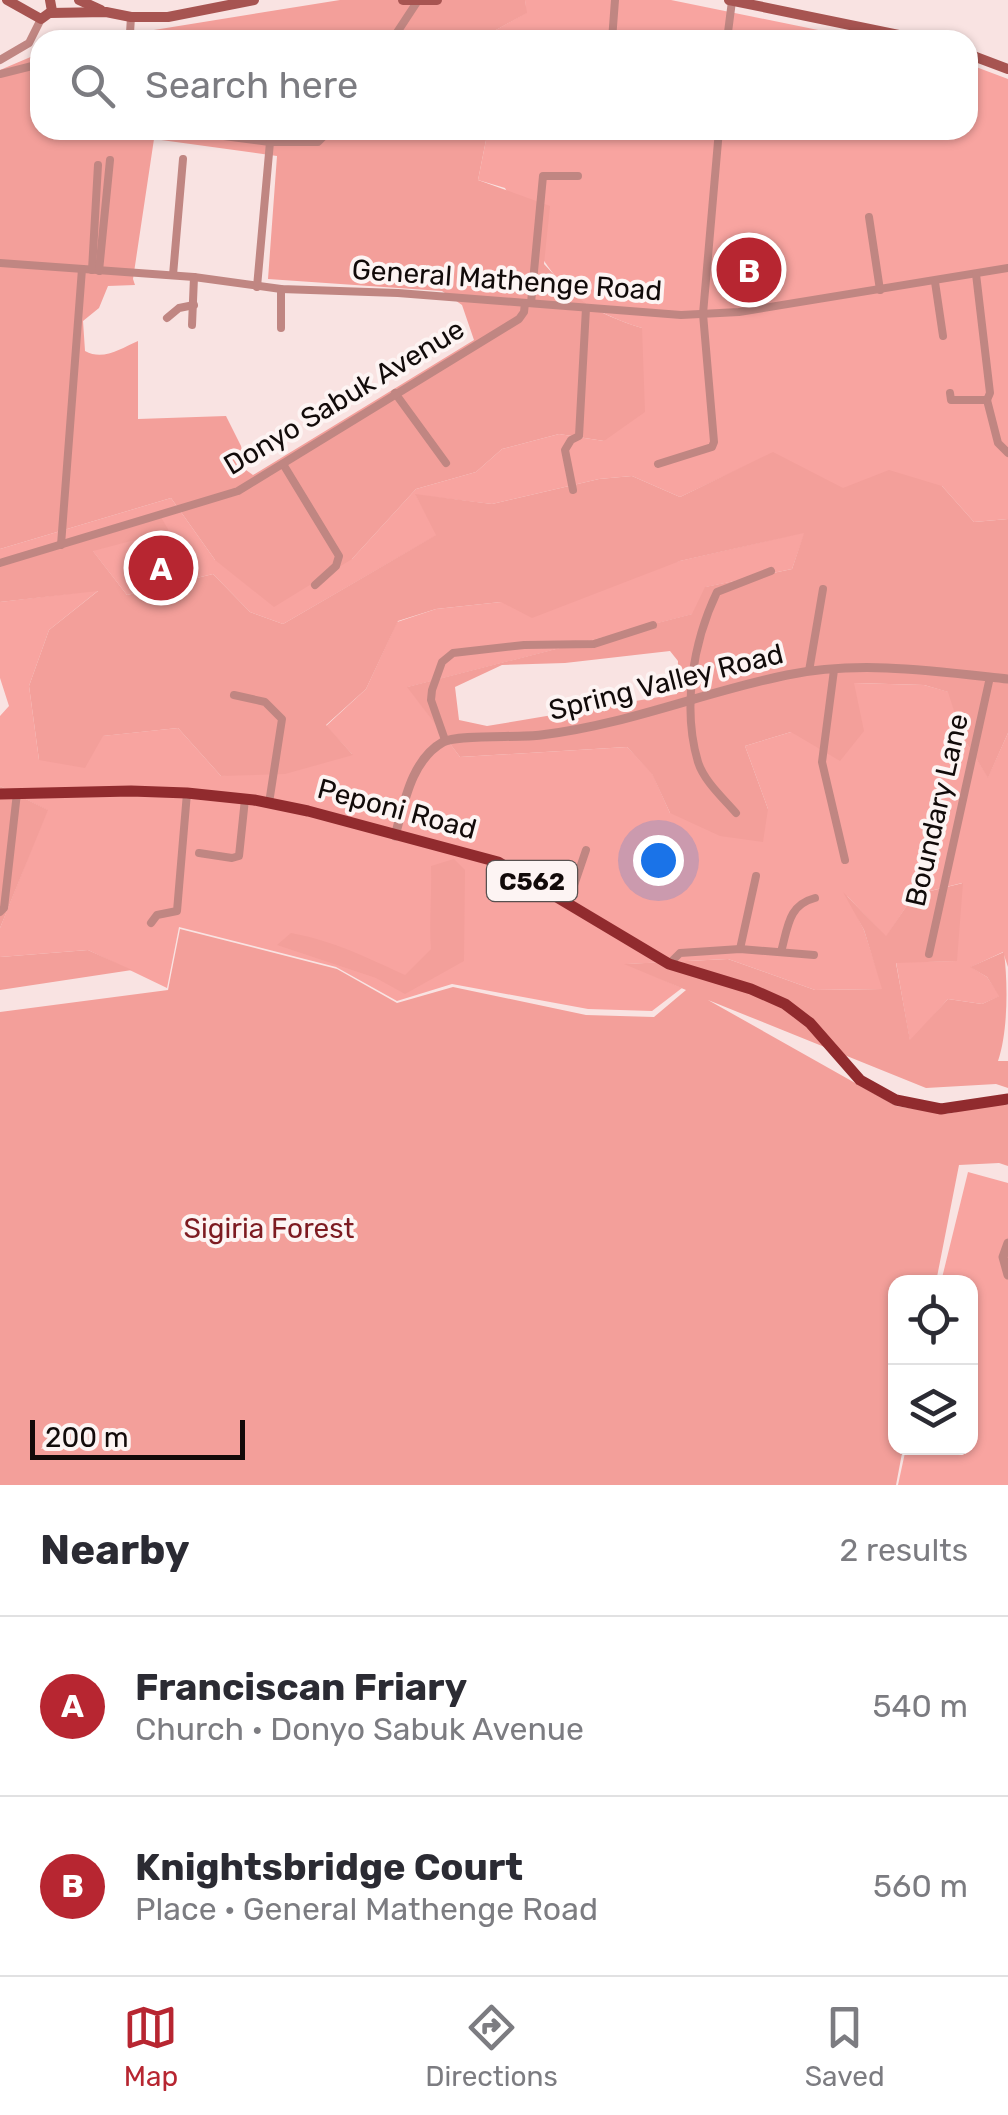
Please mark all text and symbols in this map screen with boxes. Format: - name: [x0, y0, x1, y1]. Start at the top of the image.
- search box: [30, 30, 978, 140]
- icon: search: [65, 58, 120, 113]
- text: Search here: [145, 62, 358, 108]
- pin: B: [716, 232, 782, 308]
- street label: General Mathenge Road: [351, 253, 663, 307]
- street label: Donyo Sabuk Avenue: [218, 312, 470, 482]
- pin: A: [128, 530, 194, 606]
- street label: Spring Valley Road: [545, 637, 787, 727]
- street label: Boundary Lane: [899, 710, 975, 910]
- street label: Peponi Road: [314, 772, 480, 846]
- your location: [633, 835, 684, 886]
- road number: C562: [487, 861, 577, 901]
- park label: Sigiria Forest: [184, 1212, 354, 1245]
- map controls: [888, 1275, 978, 1455]
- button: locate: [888, 1275, 978, 1365]
- button: layers: [888, 1365, 978, 1455]
- scale bar: [30, 1415, 245, 1460]
- text: 200 m: [45, 1421, 129, 1454]
- text: Nearby: [40, 1525, 190, 1575]
- text: 2 results: [839, 1531, 968, 1569]
- text: Franciscan Friary: [135, 1664, 467, 1710]
- text: A: [61, 1687, 84, 1725]
- text: 540 m: [873, 1687, 968, 1725]
- text: Church · Donyo Sabuk Avenue: [135, 1710, 584, 1748]
- text: Knightsbridge Court: [135, 1844, 523, 1890]
- text: B: [61, 1867, 84, 1905]
- text: 560 m: [873, 1867, 968, 1905]
- text: Place · General Mathenge Road: [135, 1890, 598, 1928]
- tab: Map: [123, 2000, 178, 2093]
- tab: Directions: [425, 2000, 558, 2093]
- tab: Saved: [805, 2000, 885, 2093]

